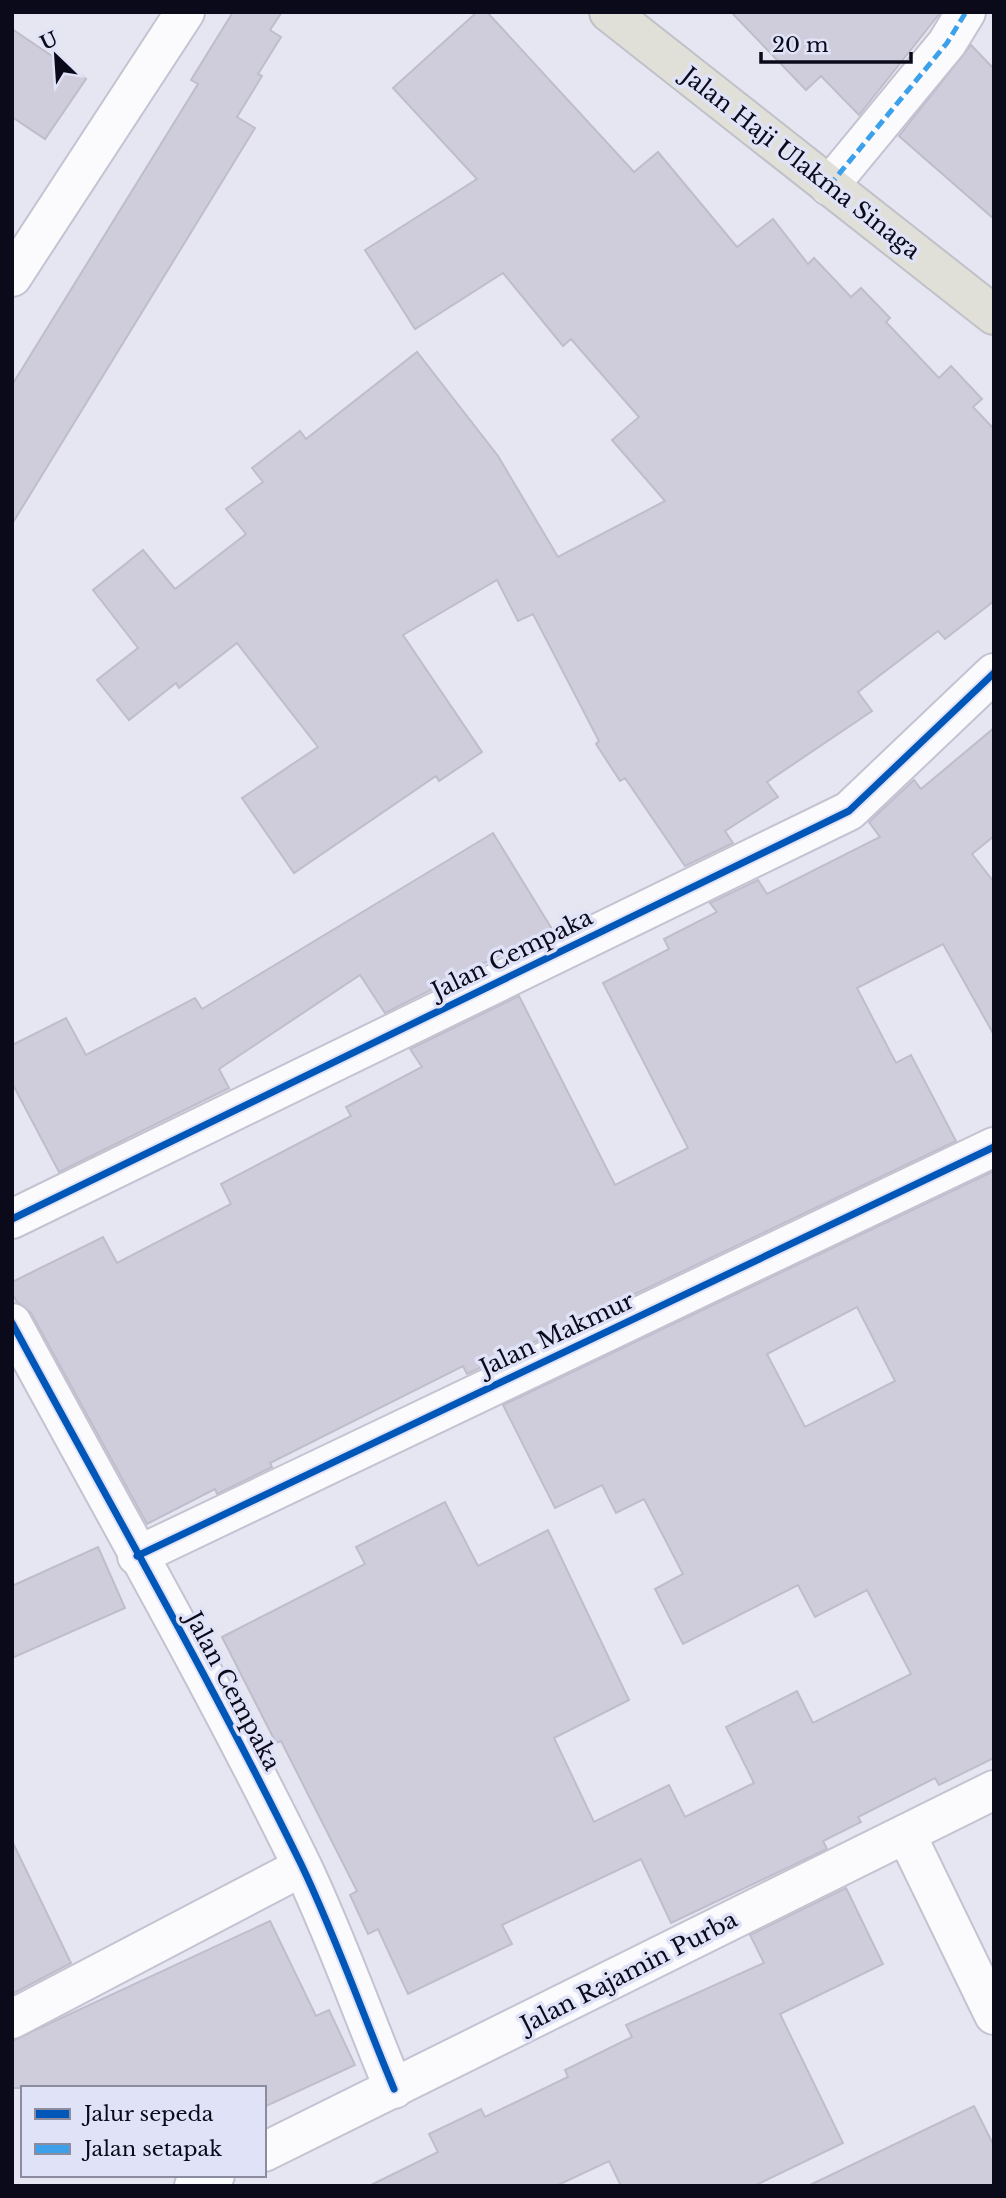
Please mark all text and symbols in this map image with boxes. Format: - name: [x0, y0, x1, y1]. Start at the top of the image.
- north arrow: [21, 21, 91, 91]
- scale bar: [761, 21, 912, 65]
- text: U: [37, 27, 62, 55]
- text: 20 m: [772, 32, 829, 58]
- street label: Jalan Haji Ulakma Sinaga: [674, 59, 926, 265]
- street label: Jalan Cempaka: [424, 903, 597, 1006]
- street label: Jalan Makmur: [473, 1286, 638, 1383]
- street label: Jalan Cempaka: [178, 1604, 287, 1775]
- street label: Jalan Rajamin Purba: [513, 1905, 742, 2040]
- legend: [21, 2086, 266, 2177]
- text: Jalur sepeda: [81, 2101, 214, 2127]
- text: Jalan setapak: [81, 2136, 222, 2162]

